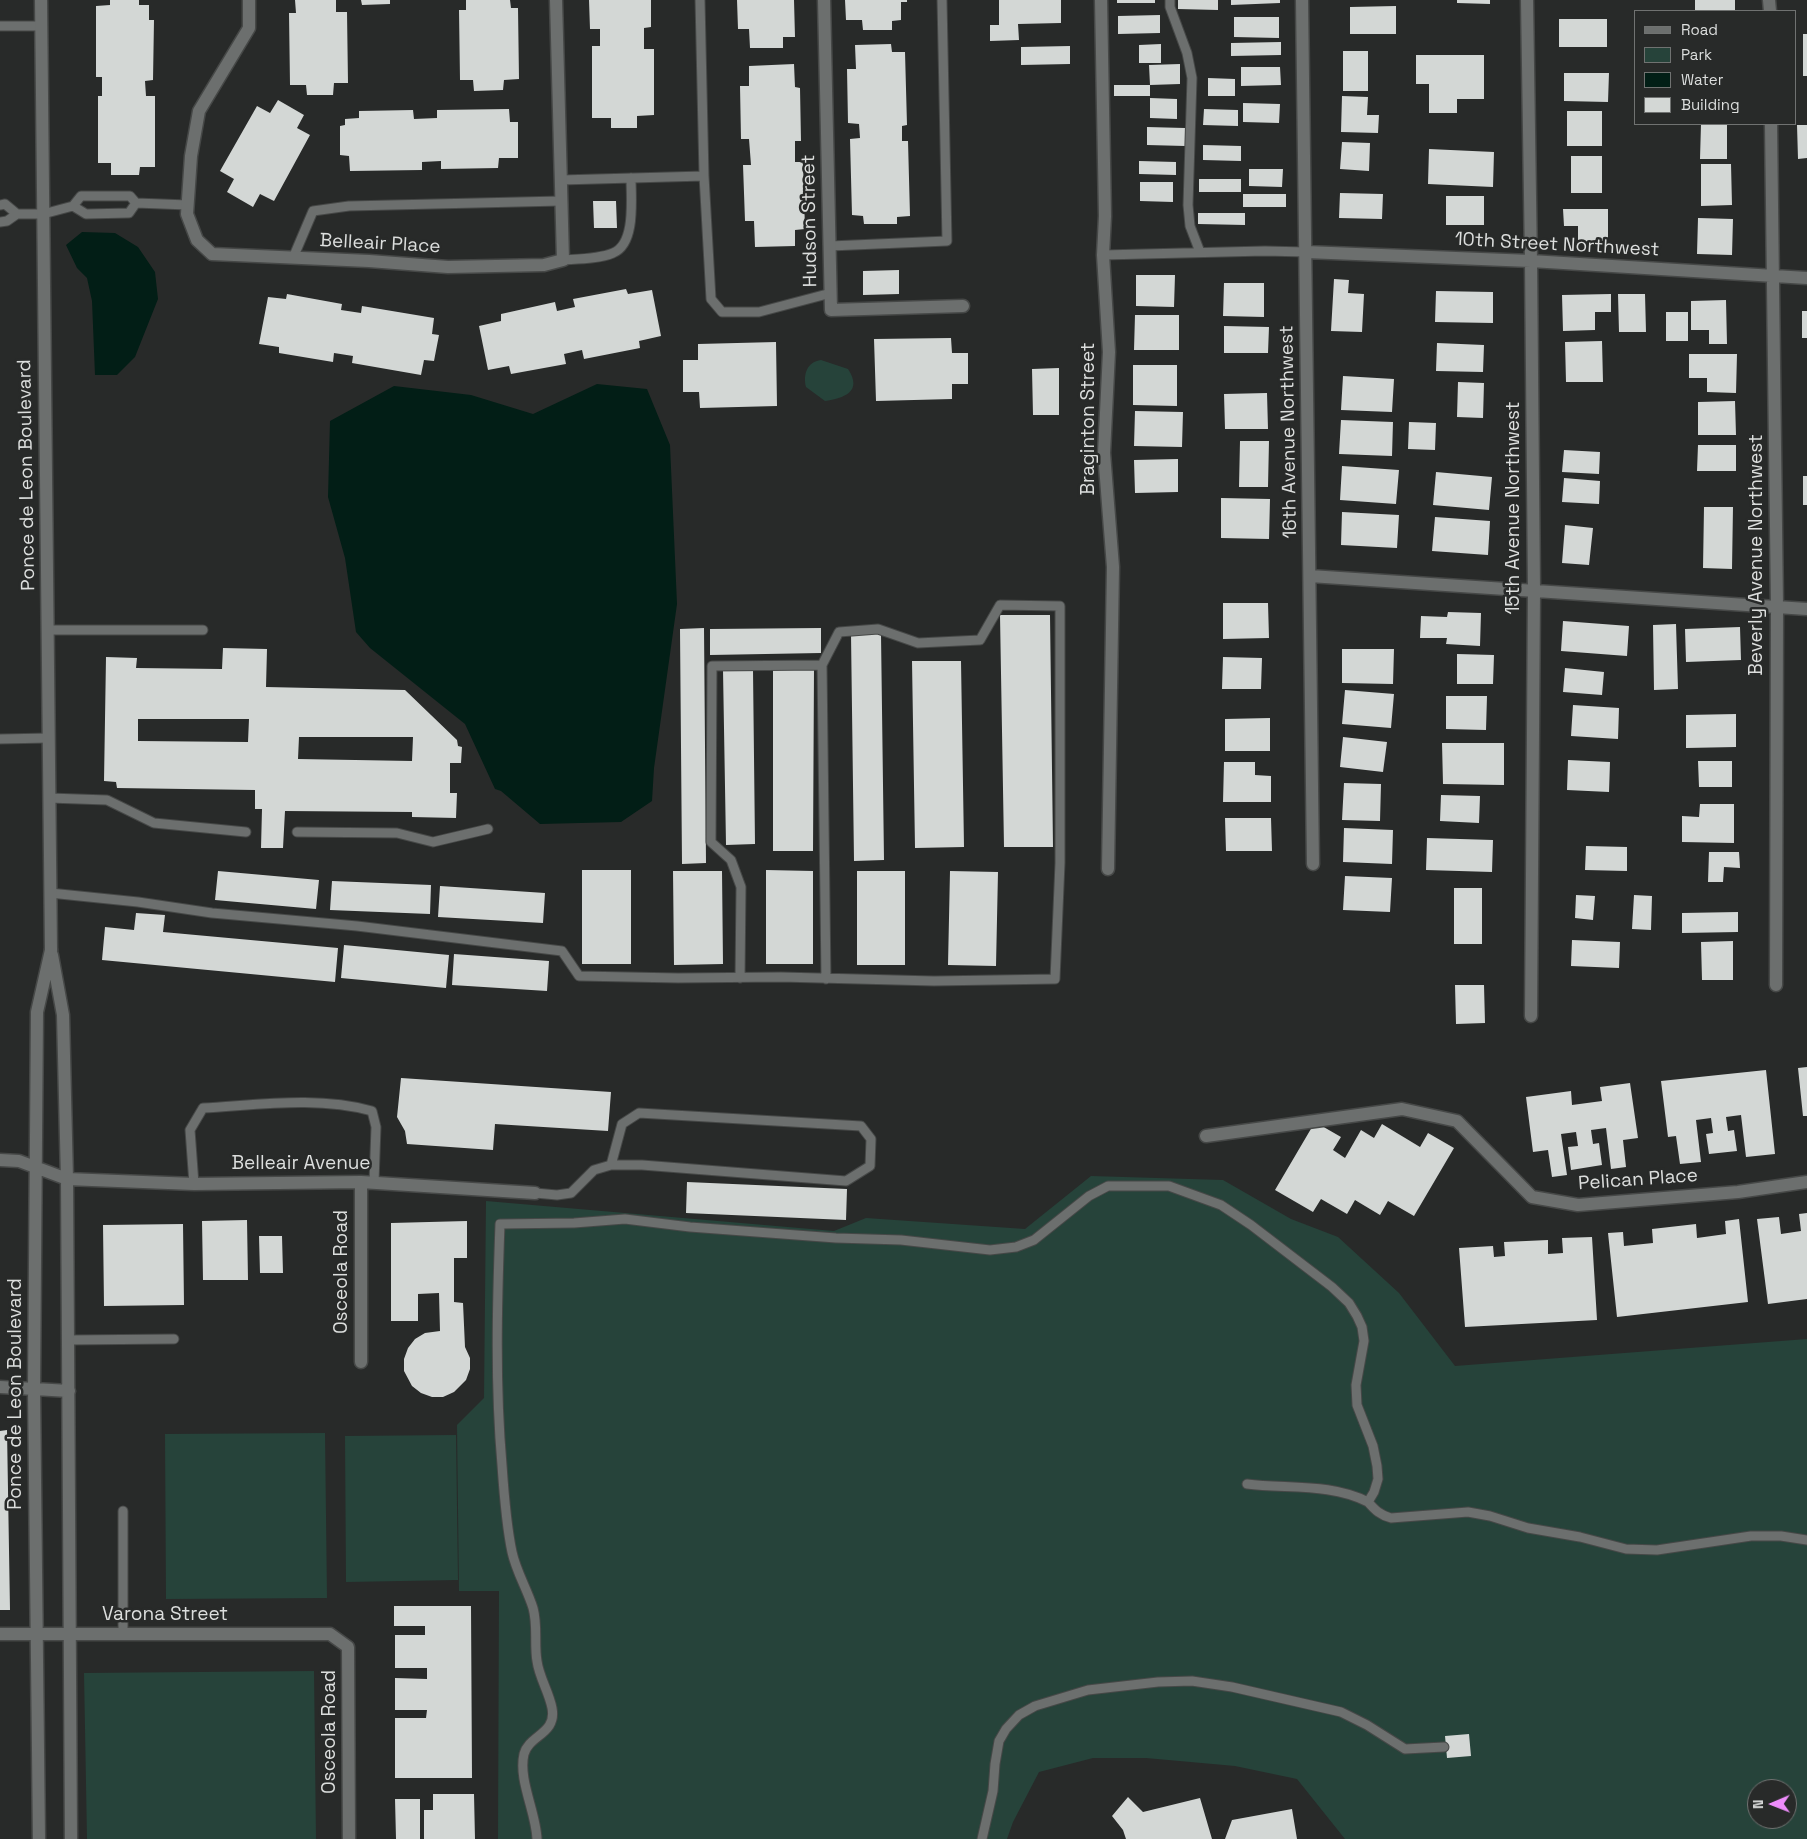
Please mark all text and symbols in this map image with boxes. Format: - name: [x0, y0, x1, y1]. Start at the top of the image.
- legend: [1634, 10, 1797, 125]
- text: Road: [1681, 20, 1718, 39]
- text: Park: [1681, 45, 1712, 64]
- text: Water: [1681, 70, 1723, 89]
- text: Building: [1681, 95, 1740, 114]
- street label: Hudson Street: [797, 154, 823, 288]
- street label: 10th Street Northwest: [1454, 228, 1660, 262]
- street label: Belleair Place: [319, 229, 441, 259]
- street label: 16th Avenue Northwest: [1276, 325, 1302, 539]
- street label: Braginton Street: [1078, 342, 1100, 496]
- street label: Ponce de Leon Boulevard: [14, 359, 40, 591]
- street label: 15th Avenue Northwest: [1503, 401, 1525, 615]
- street label: Beverly Avenue Northwest: [1746, 434, 1768, 676]
- street label: Belleair Avenue: [231, 1153, 371, 1175]
- street label: Pelican Place: [1577, 1164, 1699, 1196]
- street label: Osceola Road: [331, 1210, 353, 1334]
- street label: Ponce de Leon Boulevard: [5, 1278, 27, 1510]
- street label: Varona Street: [102, 1604, 228, 1626]
- street label: Osceola Road: [319, 1670, 341, 1794]
- north arrow: [1747, 1779, 1797, 1829]
- text: N: [1749, 1799, 1767, 1809]

